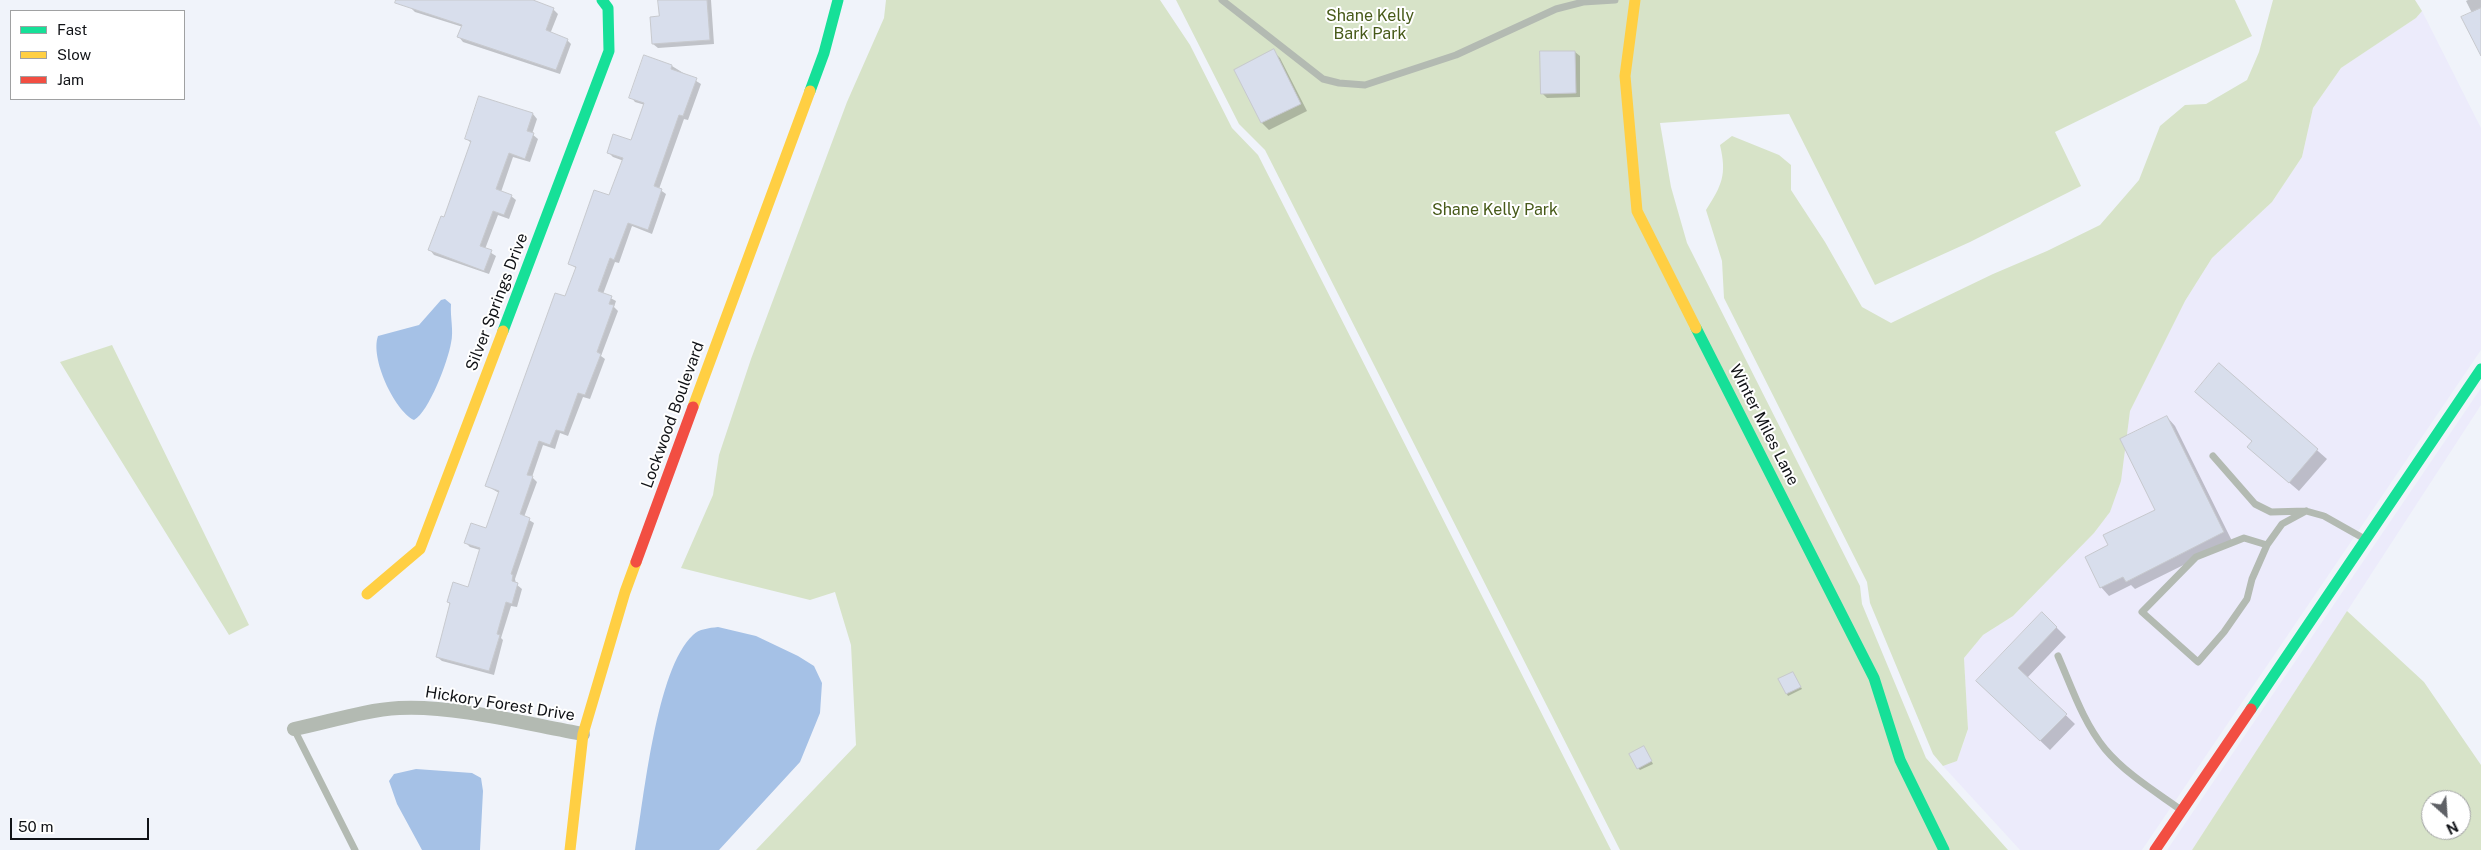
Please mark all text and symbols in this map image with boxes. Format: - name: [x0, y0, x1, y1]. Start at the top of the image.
- park label: Shane Kelly Bark Park: [1326, 6, 1414, 44]
- legend: [10, 10, 185, 100]
- text: Fast: [57, 21, 87, 38]
- text: Slow: [57, 46, 91, 63]
- text: Jam: [57, 71, 84, 88]
- park label: Shane Kelly Park: [1432, 200, 1558, 220]
- street label: Silver Springs Drive: [462, 230, 532, 374]
- street label: Lockwood Boulevard: [638, 339, 708, 491]
- street label: Winter Miles Lane: [1725, 361, 1803, 489]
- street label: Hickory Forest Drive: [424, 683, 576, 725]
- north arrow: [2421, 790, 2471, 840]
- scale bar: [12, 808, 151, 840]
- text: 50 m: [18, 818, 53, 835]
- text: N: [2444, 818, 2461, 837]

